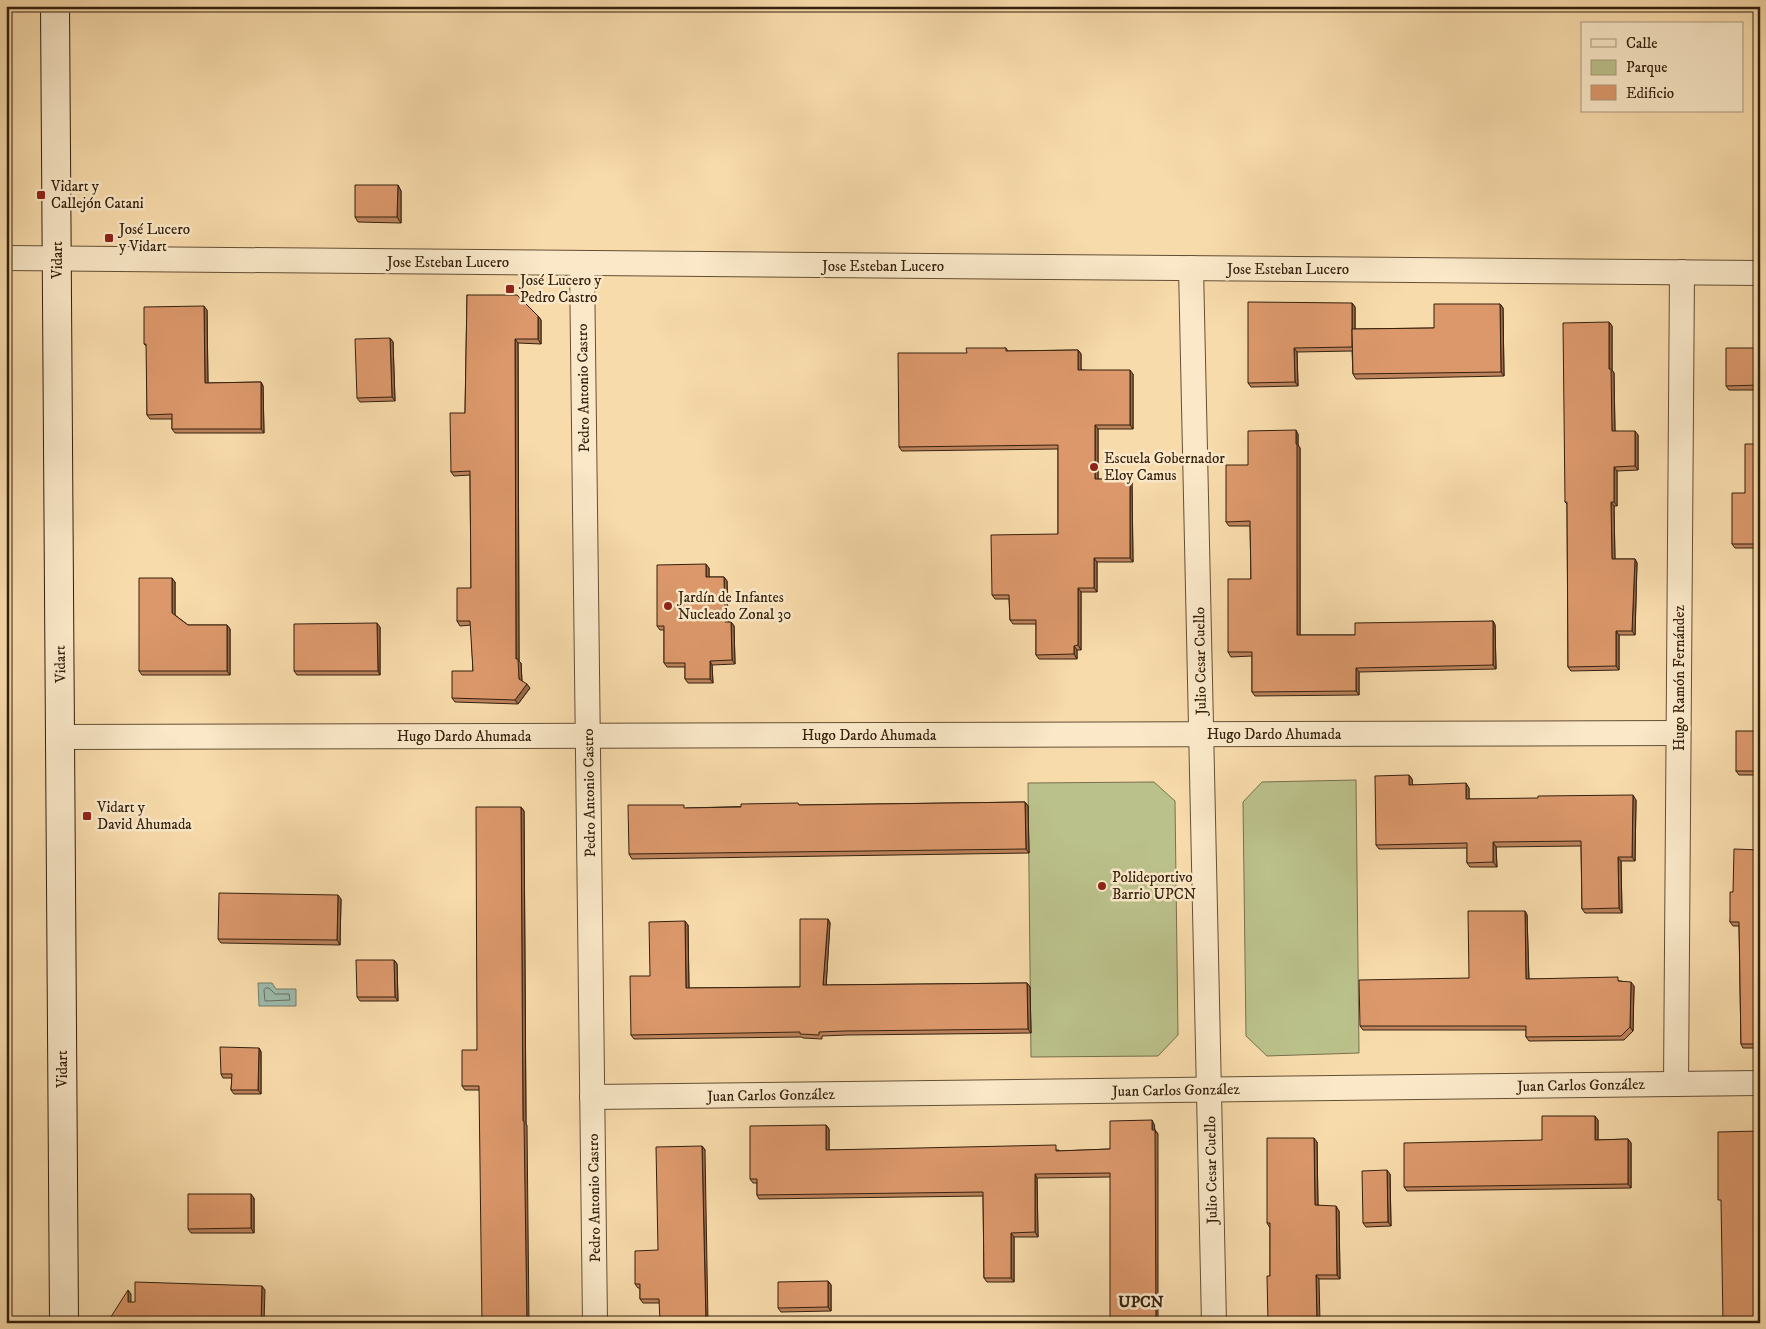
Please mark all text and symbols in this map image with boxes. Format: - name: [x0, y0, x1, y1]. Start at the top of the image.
- legend: [1581, 22, 1744, 112]
- text: Calle: [1626, 34, 1658, 53]
- text: Parque: [1626, 58, 1667, 77]
- text: Edificio: [1626, 84, 1674, 103]
- place label: Vidart y Callejón Catani: [50, 177, 144, 213]
- marker: Vidart y Callejón Catani: [35, 189, 47, 201]
- place label: José Lucero y Vidart: [117, 220, 190, 256]
- marker: José Lucero y Vidart: [103, 232, 115, 244]
- street label: Vidart: [48, 241, 67, 280]
- street label: Jose Esteban Lucero: [385, 253, 509, 272]
- street label: Jose Esteban Lucero: [820, 257, 944, 276]
- street label: Jose Esteban Lucero: [1225, 260, 1349, 279]
- place label: José Lucero y Pedro Castro: [518, 271, 602, 307]
- marker: José Lucero y Pedro Castro: [504, 283, 516, 295]
- street label: Pedro Antonio Castro: [573, 323, 594, 453]
- place label: Escuela Gobernador Eloy Camus: [1104, 449, 1225, 485]
- marker: Escuela Gobernador Eloy Camus: [1088, 461, 1100, 473]
- place label: Jardín de Infantes Nucleado Zonal 30: [676, 588, 791, 624]
- marker: Jardín de Infantes Nucleado Zonal 30: [662, 600, 674, 612]
- street label: Hugo Ramón Fernández: [1670, 604, 1689, 751]
- street label: Julio Cesar Cuello: [1190, 607, 1211, 717]
- street label: Vidart: [51, 645, 70, 684]
- street label: Hugo Dardo Ahumada: [1207, 725, 1342, 744]
- street label: Hugo Dardo Ahumada: [802, 726, 937, 745]
- street label: Hugo Dardo Ahumada: [397, 727, 532, 746]
- street label: Pedro Antonio Castro: [579, 728, 600, 858]
- place label: Vidart y David Ahumada: [96, 798, 192, 834]
- marker: Vidart y David Ahumada: [81, 810, 93, 822]
- place label: Polideportivo Barrio UPCN: [1112, 868, 1196, 904]
- marker: Polideportivo Barrio UPCN: [1096, 880, 1108, 892]
- street label: Vidart: [53, 1050, 72, 1089]
- street label: Juan Carlos González: [1515, 1075, 1646, 1096]
- street label: Juan Carlos González: [1110, 1080, 1241, 1101]
- street label: Juan Carlos González: [705, 1085, 836, 1106]
- street label: Julio Cesar Cuello: [1201, 1116, 1222, 1226]
- street label: Pedro Antonio Castro: [584, 1133, 605, 1263]
- district label: UPCN: [1118, 1292, 1164, 1312]

